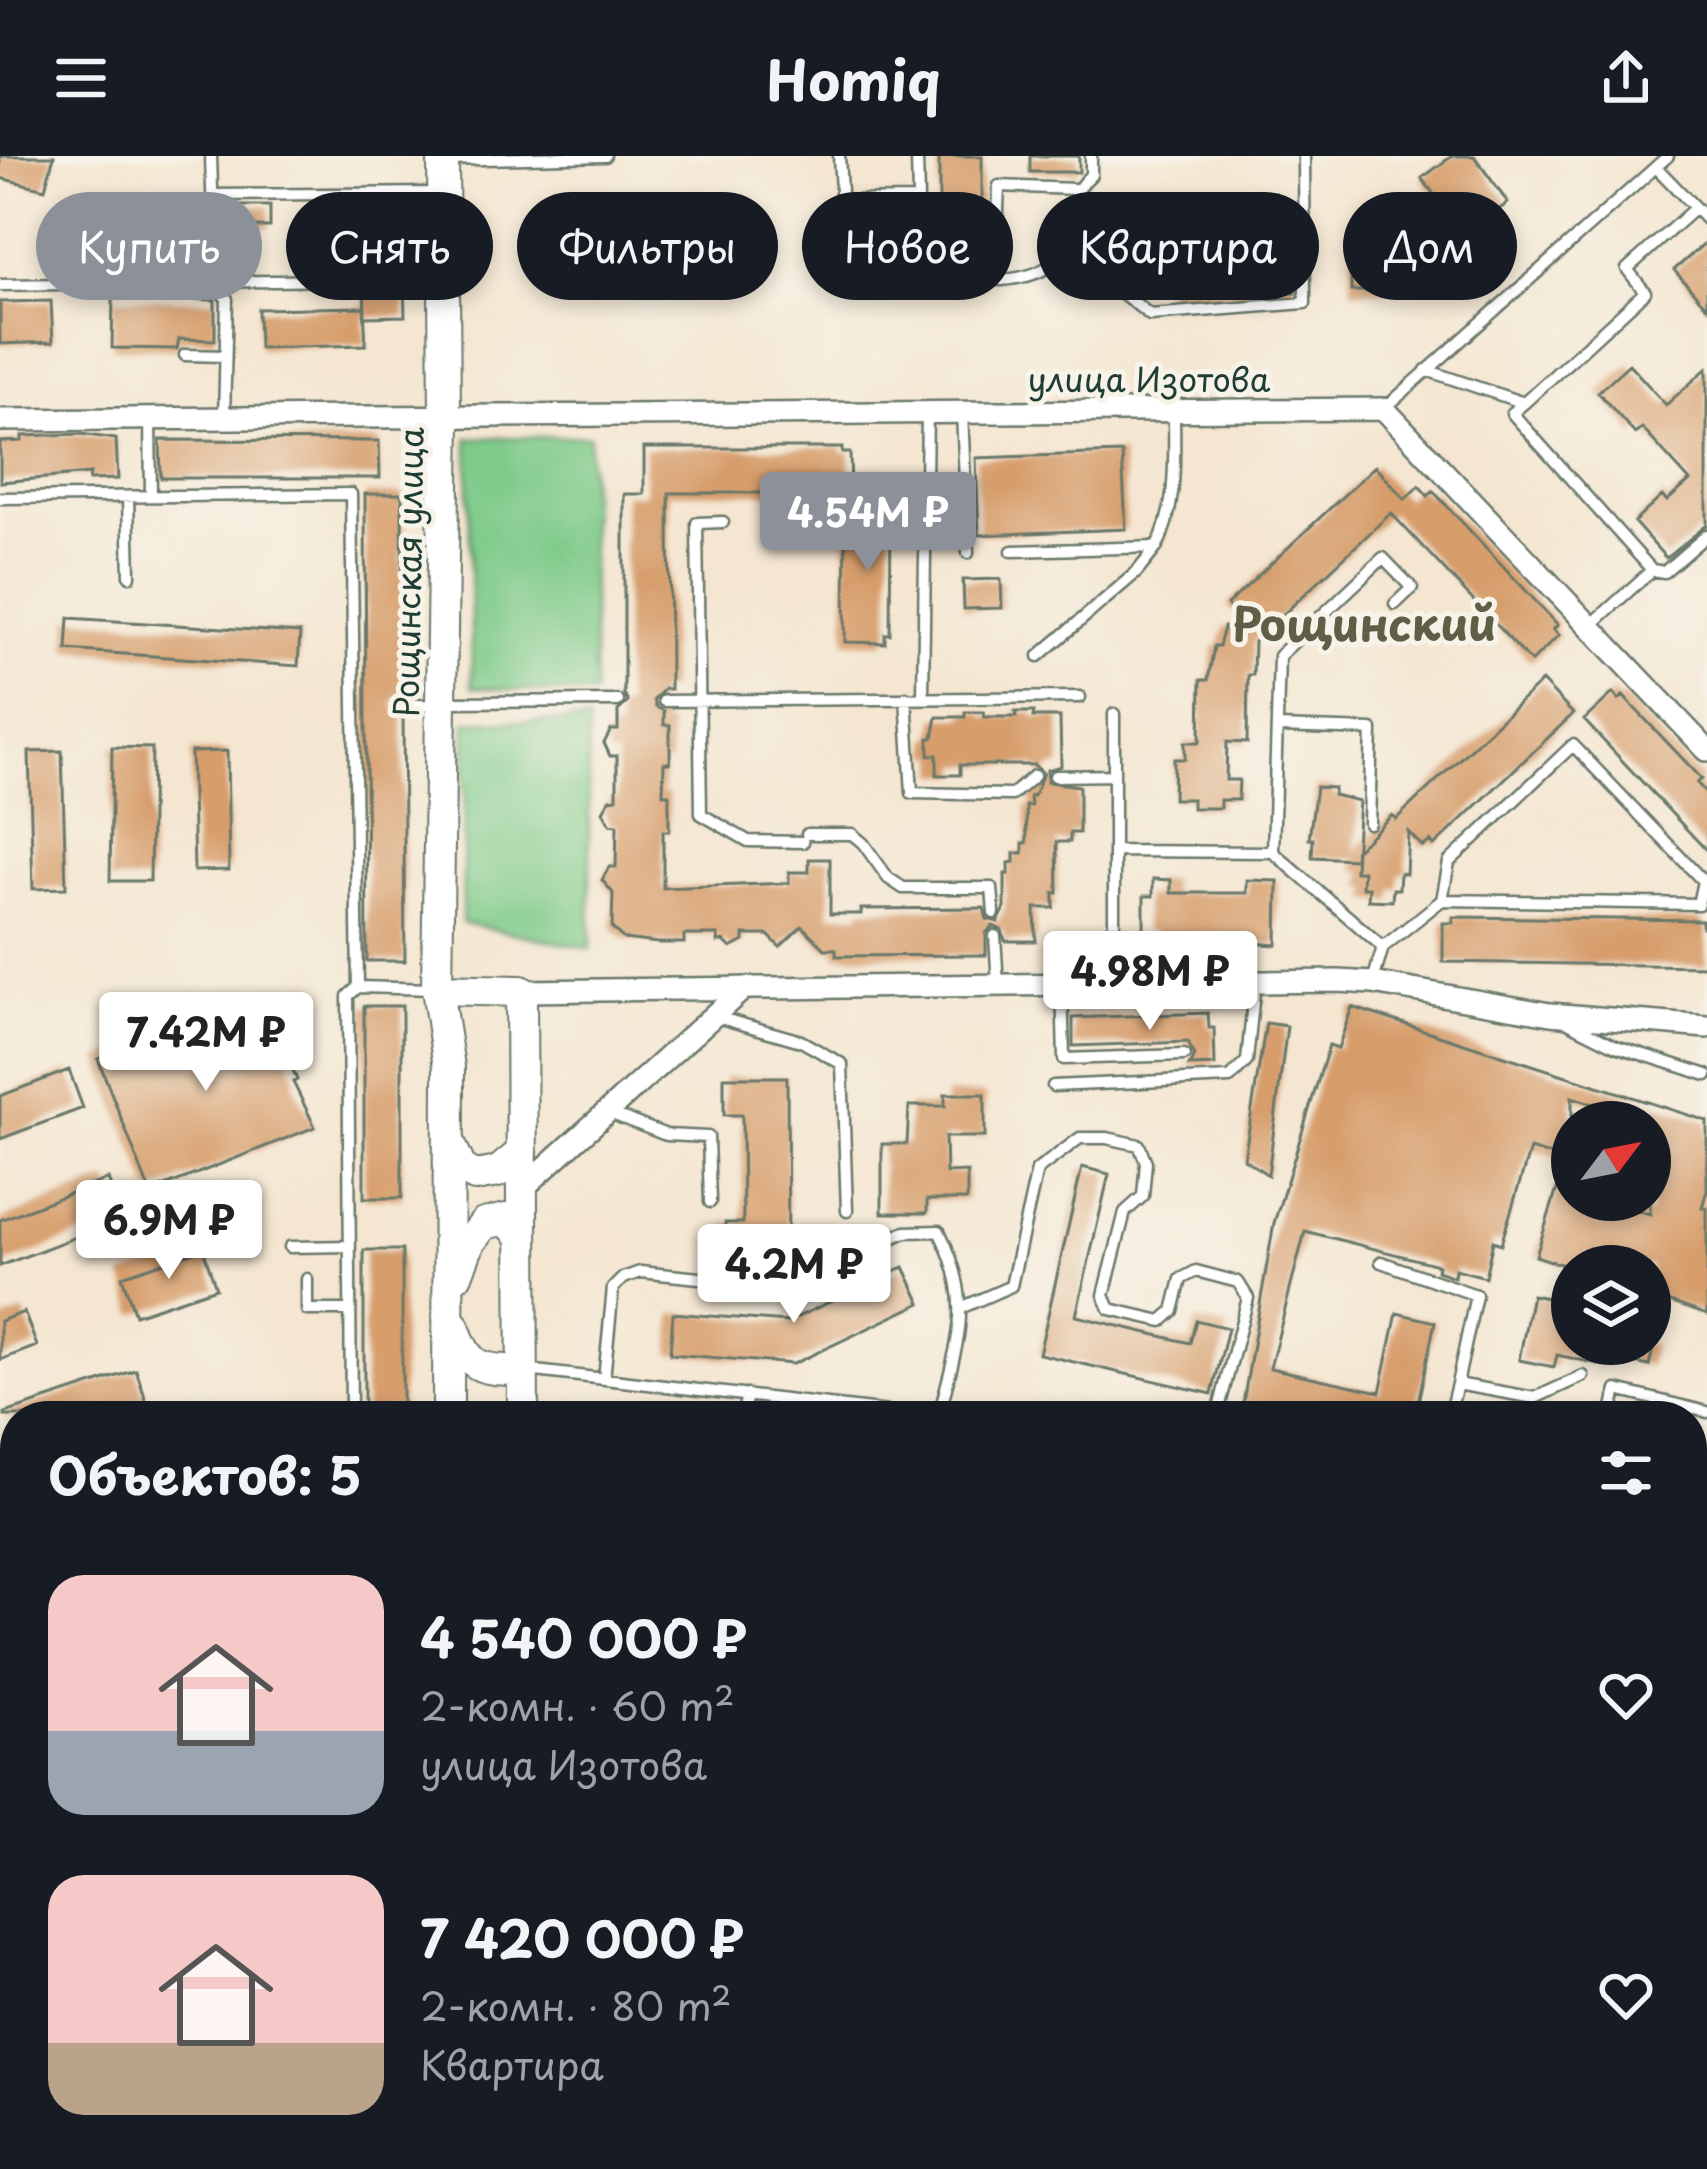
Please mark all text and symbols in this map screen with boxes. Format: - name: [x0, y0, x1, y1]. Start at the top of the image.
- text: Homiq: [766, 38, 941, 119]
- icon: menu: [48, 45, 114, 111]
- icon: share: [1593, 45, 1659, 111]
- chip: Купить: [36, 192, 262, 300]
- chip: Снять: [286, 192, 493, 300]
- chip: Фильтры: [517, 192, 778, 300]
- chip: Новое: [802, 192, 1013, 300]
- chip: Квартира: [1037, 192, 1319, 300]
- chip: Дом: [1343, 192, 1517, 300]
- street label: улица Изотова: [1028, 353, 1271, 403]
- street label: Рощинская улица: [379, 426, 435, 717]
- pin: 4.54M ₽: [757, 472, 979, 574]
- text: 4.54M ₽: [787, 481, 949, 540]
- district label: Рощинский: [1232, 588, 1496, 656]
- pin: 4.98M ₽: [1039, 931, 1261, 1033]
- text: 4.98M ₽: [1070, 940, 1230, 999]
- pin: 7.42M ₽: [95, 992, 317, 1094]
- text: 7.42M ₽: [126, 1001, 286, 1060]
- north arrow: [1551, 1101, 1671, 1221]
- map controls: [1551, 1101, 1671, 1365]
- pin: 6.9M ₽: [71, 1180, 267, 1282]
- text: 6.9M ₽: [103, 1189, 235, 1248]
- pin: 4.2M ₽: [696, 1224, 892, 1326]
- text: 4.2M ₽: [725, 1233, 863, 1292]
- button: layers: [1551, 1245, 1671, 1365]
- text: Объектов: 5: [48, 1435, 362, 1512]
- icon: filters: [1593, 1440, 1659, 1506]
- text: 4 540 000 ₽: [420, 1598, 747, 1675]
- icon: home: [144, 1623, 288, 1767]
- icon: heart: [1593, 1662, 1659, 1728]
- text: 2-комн. · 60 m²: [420, 1675, 735, 1734]
- text: улица Изотова: [420, 1734, 707, 1793]
- text: 7 420 000 ₽: [420, 1898, 744, 1975]
- icon: home: [144, 1923, 288, 2067]
- icon: heart: [1593, 1962, 1659, 2028]
- text: 2-комн. · 80 m²: [420, 1975, 732, 2034]
- text: Квартира: [420, 2034, 604, 2093]

